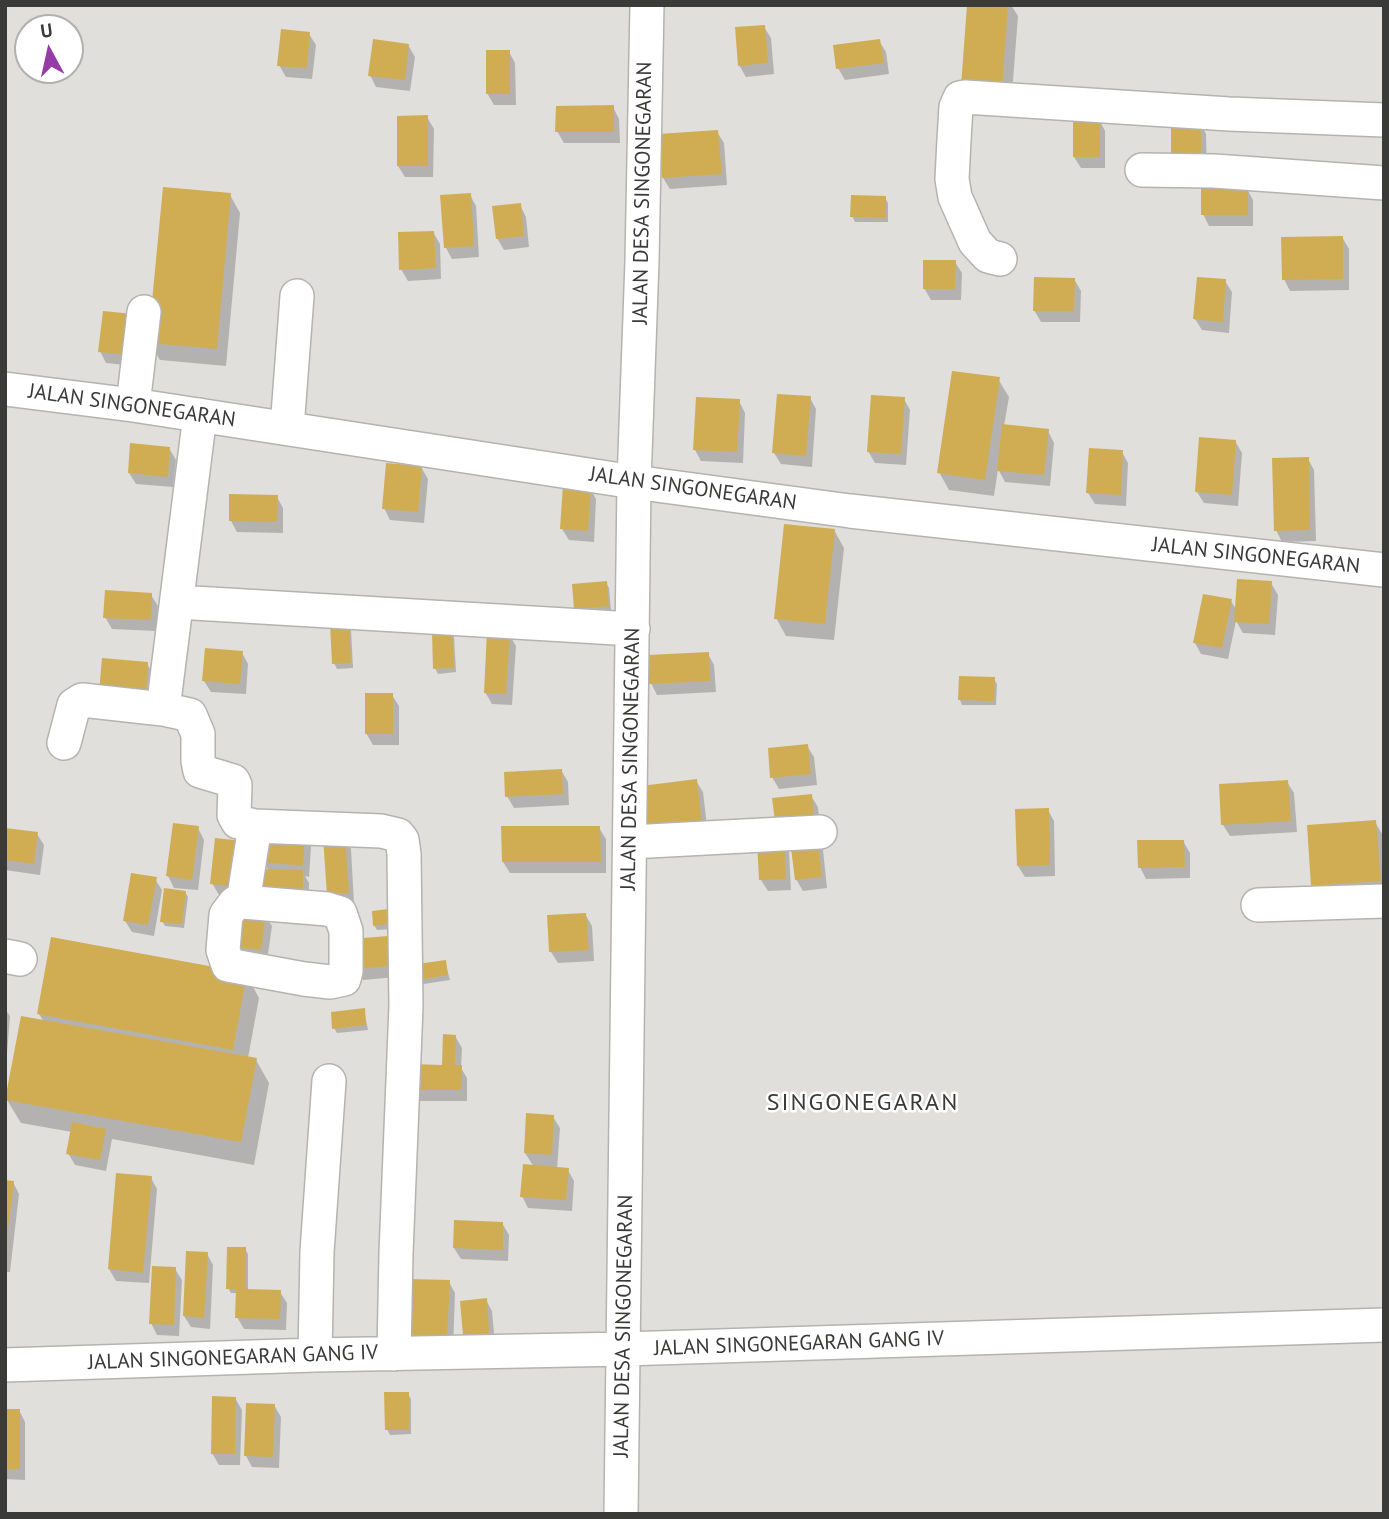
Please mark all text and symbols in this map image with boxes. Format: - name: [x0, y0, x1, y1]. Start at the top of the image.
- north arrow: [14, 14, 84, 84]
- text: U: [39, 17, 54, 43]
- street label: JALAN DESA SINGONEGARAN: [628, 61, 658, 325]
- street label: JALAN SINGONEGARAN: [27, 379, 237, 433]
- street label: JALAN SINGONEGARAN: [588, 462, 798, 516]
- street label: JALAN SINGONEGARAN: [1151, 533, 1361, 579]
- street label: JALAN DESA SINGONEGARAN: [616, 627, 646, 891]
- district label: SINGONEGARAN: [768, 1089, 958, 1117]
- street label: JALAN DESA SINGONEGARAN: [609, 1194, 639, 1458]
- street label: JALAN SINGONEGARAN GANG IV: [654, 1326, 944, 1362]
- street label: JALAN SINGONEGARAN GANG IV: [88, 1340, 378, 1376]

